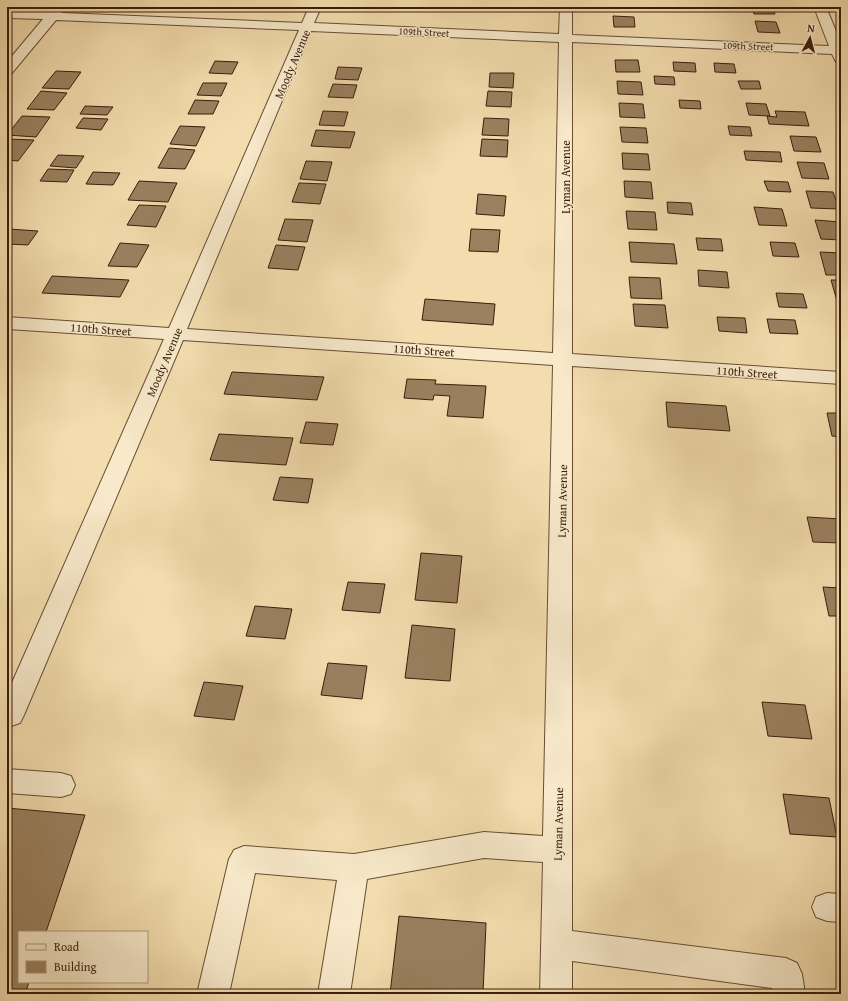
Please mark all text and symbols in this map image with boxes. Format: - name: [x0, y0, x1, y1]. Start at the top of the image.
- north arrow: [790, 18, 830, 58]
- text: N: [807, 20, 816, 37]
- street label: 109th Street: [398, 23, 450, 41]
- street label: Moody Avenue: [270, 26, 314, 101]
- street label: 109th Street: [722, 38, 774, 54]
- street label: Lyman Avenue: [557, 140, 574, 214]
- street label: 110th Street: [70, 318, 133, 340]
- street label: Moody Avenue: [142, 324, 186, 399]
- street label: 110th Street: [393, 339, 456, 361]
- street label: 110th Street: [716, 361, 779, 383]
- street label: Lyman Avenue: [553, 464, 571, 538]
- street label: Lyman Avenue: [549, 787, 567, 861]
- legend: [18, 931, 148, 983]
- text: Road: [54, 938, 80, 955]
- text: Building: [54, 958, 97, 975]

